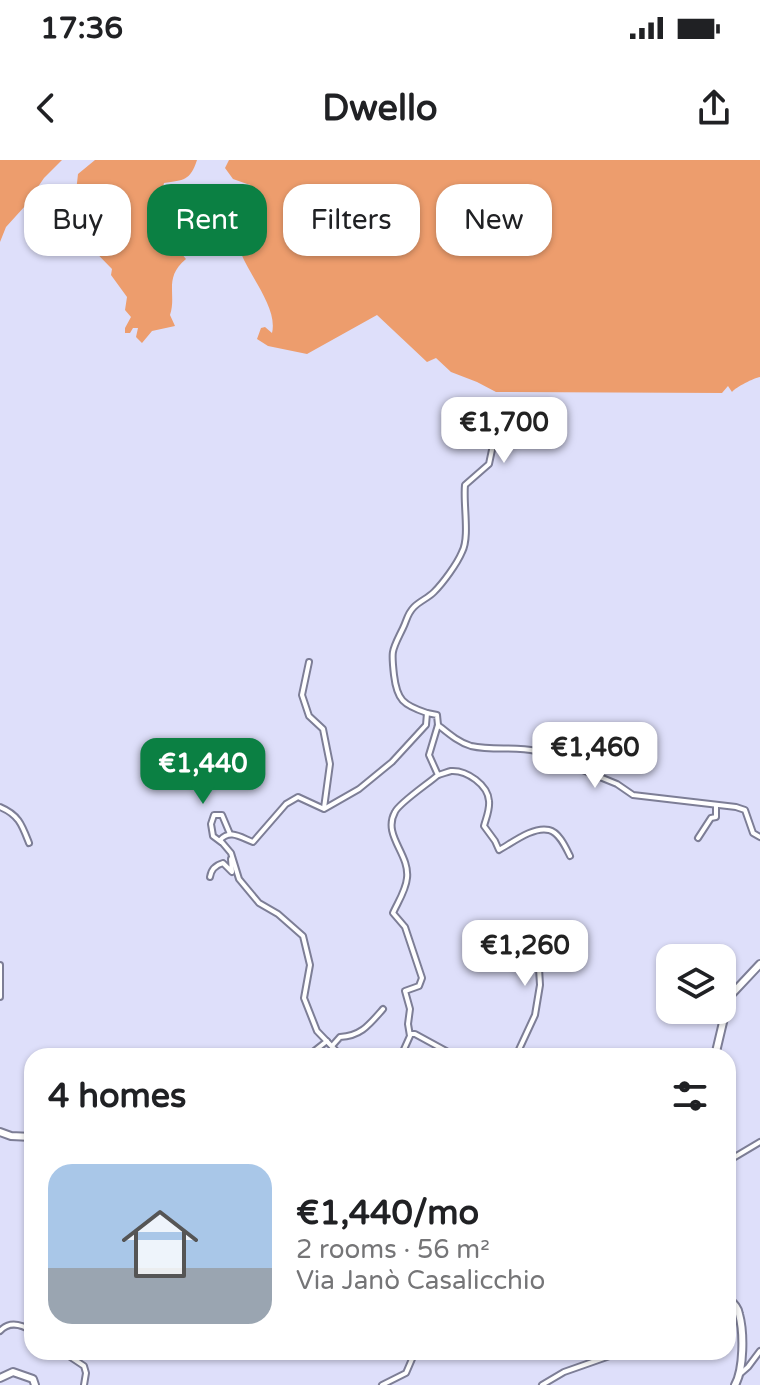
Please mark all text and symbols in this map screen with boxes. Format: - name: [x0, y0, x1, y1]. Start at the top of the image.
- text: 17:36: [40, 10, 123, 47]
- icon: back: [24, 86, 68, 130]
- icon: share: [692, 86, 736, 130]
- text: Dwello: [322, 87, 438, 130]
- chip: Buy: [24, 184, 131, 256]
- chip: Rent: [147, 184, 267, 256]
- chip: Filters: [283, 184, 420, 256]
- chip: New: [436, 184, 552, 256]
- pin: €1,700: [439, 397, 569, 465]
- text: €1,700: [459, 407, 549, 438]
- pin: €1,460: [530, 722, 660, 790]
- text: €1,460: [550, 732, 640, 763]
- pin: €1,440: [138, 738, 268, 806]
- text: €1,440: [158, 748, 248, 779]
- pin: €1,260: [460, 920, 590, 988]
- text: €1,260: [480, 930, 570, 961]
- map controls: [656, 944, 736, 1024]
- button: layers: [656, 944, 736, 1024]
- icon: filters: [668, 1074, 712, 1118]
- text: 4 homes: [48, 1076, 186, 1117]
- text: €1,440/mo: [296, 1193, 479, 1234]
- icon: home: [112, 1196, 208, 1292]
- text: 2 rooms · 56 m²: [296, 1234, 490, 1265]
- text: Via Janò Casalicchio: [296, 1265, 545, 1296]

